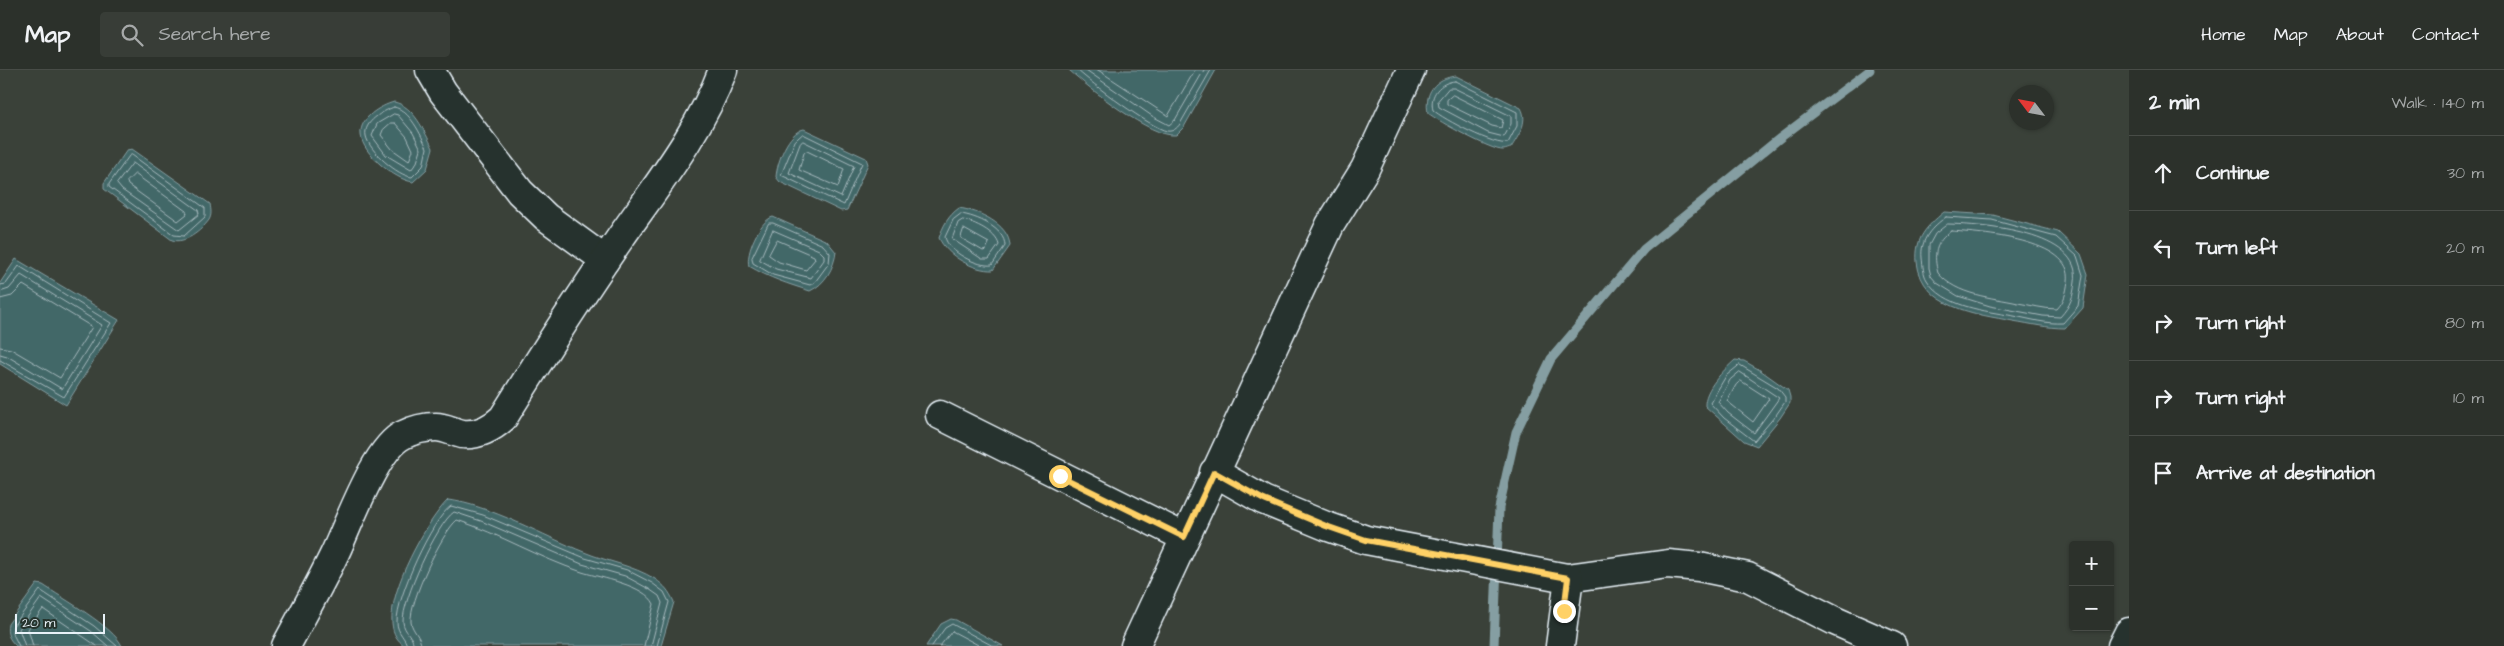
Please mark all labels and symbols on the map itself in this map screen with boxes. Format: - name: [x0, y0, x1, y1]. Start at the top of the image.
- north arrow: [2009, 85, 2054, 130]
- route start: [1049, 465, 1072, 488]
- route end: [1553, 600, 1576, 623]
- scale bar: [15, 611, 105, 634]

